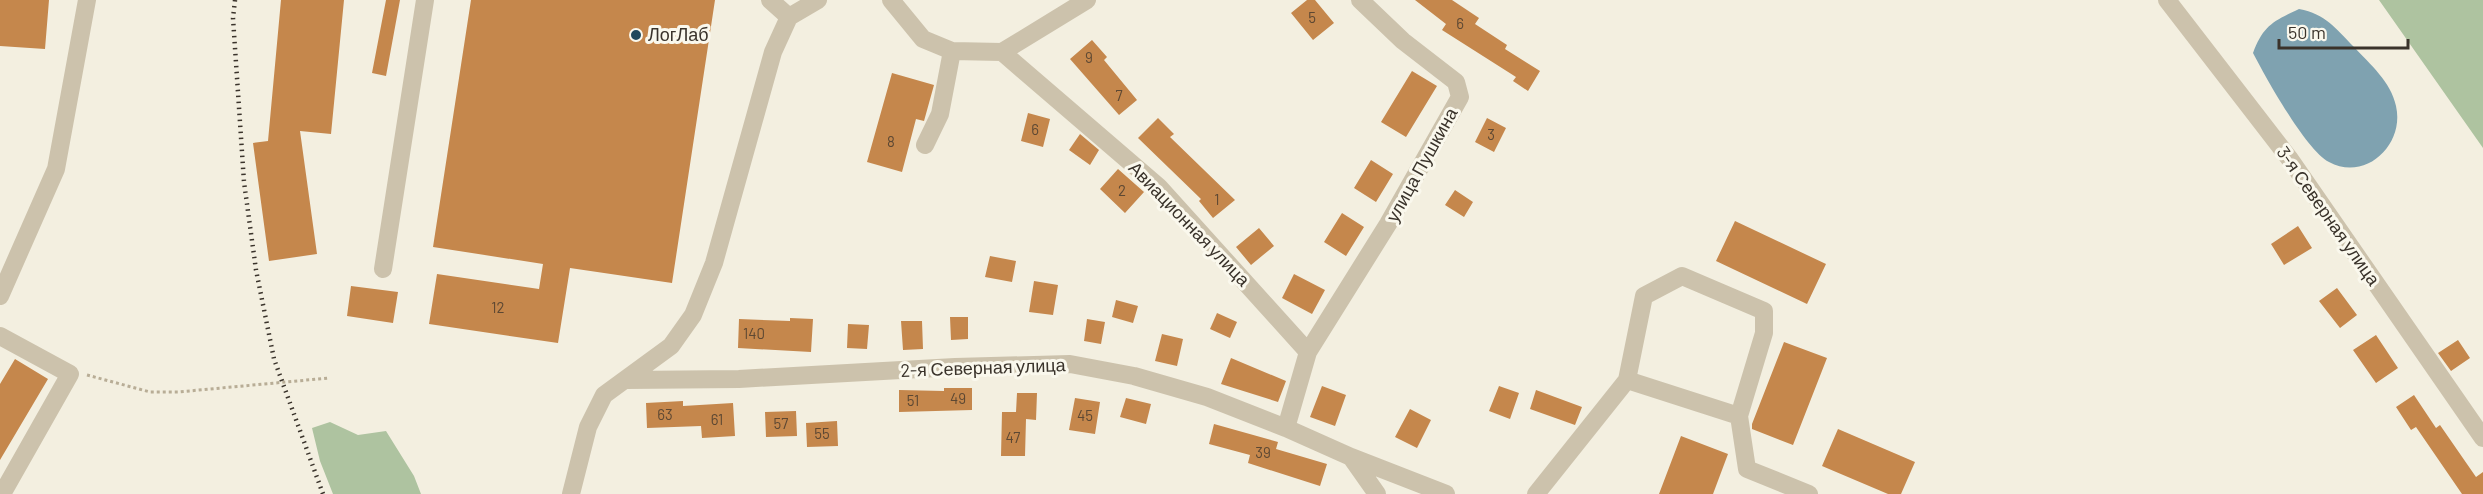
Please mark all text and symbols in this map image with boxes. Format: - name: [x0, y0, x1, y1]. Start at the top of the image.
- house number: 5: [1308, 8, 1316, 26]
- scale bar: [2279, 12, 2408, 50]
- house number: 6: [1456, 14, 1464, 32]
- text: 50 m: [2288, 21, 2326, 43]
- place label: ЛогЛаб: [648, 23, 709, 45]
- marker: ЛогЛаб: [629, 28, 643, 42]
- house number: 9: [1085, 48, 1093, 66]
- house number: 7: [1115, 86, 1123, 104]
- street label: улица Пушкина: [1381, 103, 1462, 226]
- house number: 6: [1031, 120, 1039, 138]
- house number: 3: [1487, 125, 1495, 143]
- house number: 8: [887, 132, 895, 150]
- street label: 3-я Северная улица: [2273, 142, 2386, 290]
- street label: Авиационная улица: [1125, 156, 1256, 291]
- house number: 2: [1118, 181, 1126, 199]
- house number: 1: [1214, 190, 1220, 208]
- house number: 12: [491, 298, 505, 316]
- house number: 140: [743, 324, 765, 342]
- street label: 2-я Северная улица: [900, 353, 1067, 381]
- house number: 49: [950, 389, 966, 407]
- house number: 51: [907, 391, 919, 409]
- house number: 63: [657, 405, 673, 423]
- house number: 45: [1077, 406, 1093, 424]
- house number: 61: [711, 410, 723, 428]
- house number: 57: [774, 414, 788, 432]
- house number: 55: [814, 424, 830, 442]
- house number: 47: [1006, 428, 1020, 446]
- house number: 39: [1255, 443, 1271, 461]

